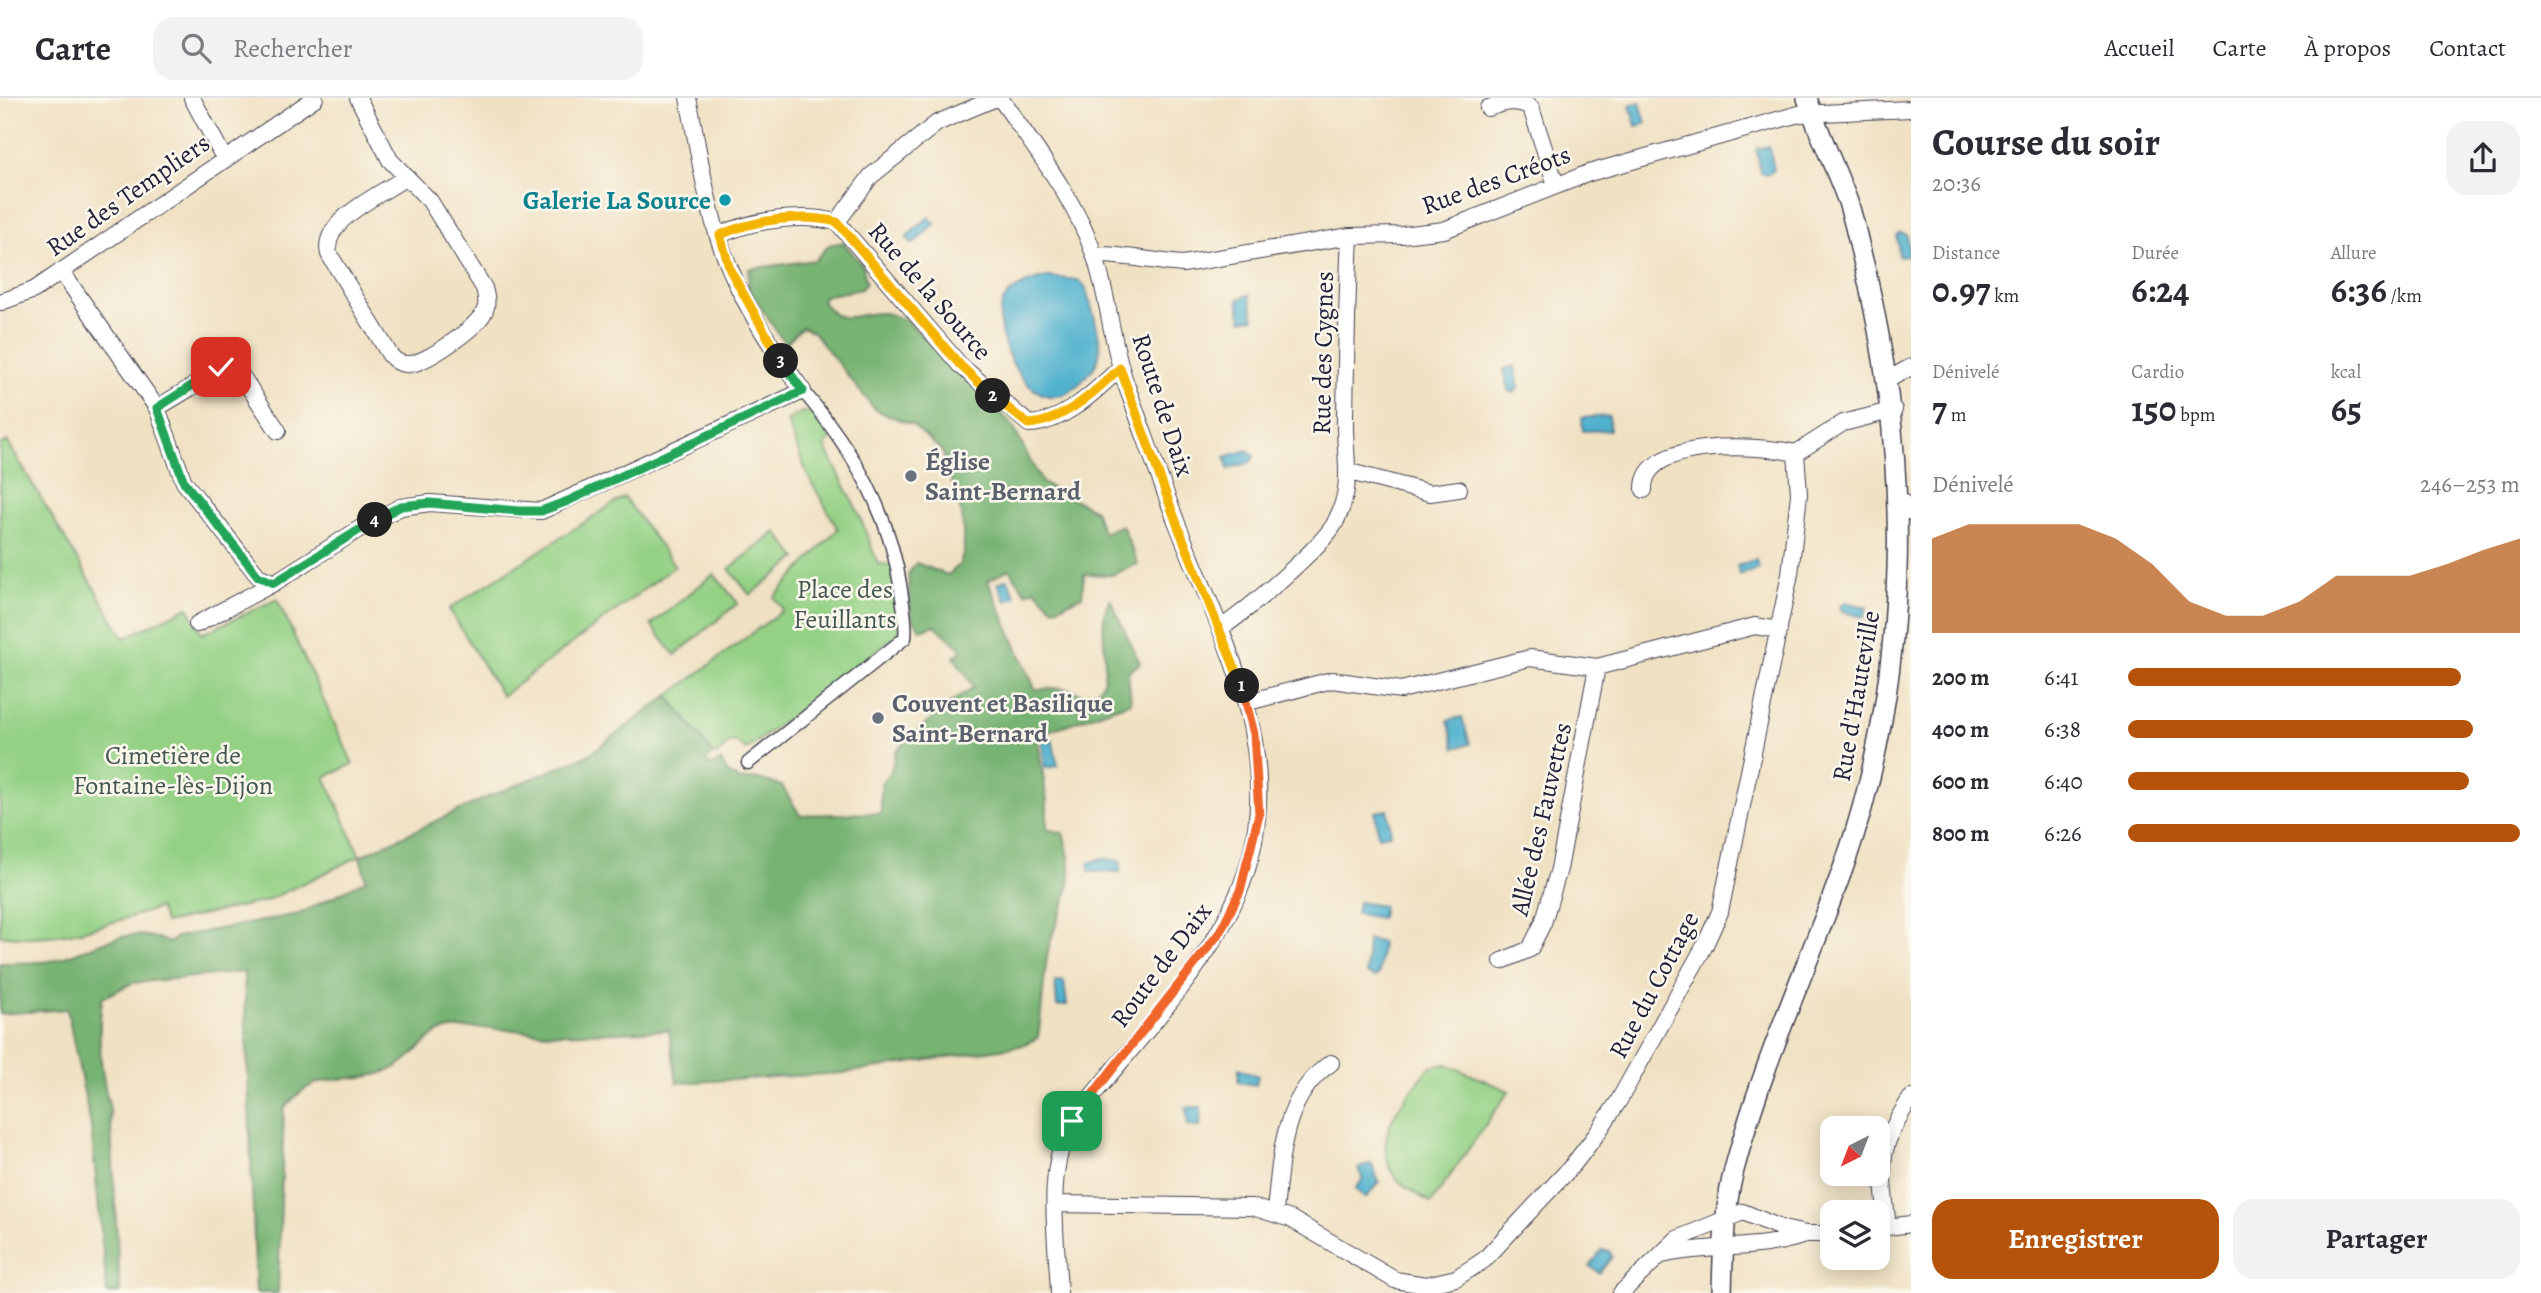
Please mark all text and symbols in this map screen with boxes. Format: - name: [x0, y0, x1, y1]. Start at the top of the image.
- search box: [153, 17, 643, 80]
- text: Carte: [35, 26, 111, 71]
- icon: search: [177, 29, 215, 67]
- text: Rechercher: [233, 31, 353, 66]
- text: Accueil: [2104, 32, 2174, 64]
- text: Carte: [2212, 32, 2267, 64]
- text: À propos: [2305, 32, 2391, 64]
- text: Contact: [2429, 32, 2506, 64]
- text: Course du soir: [1932, 116, 2160, 168]
- button: share: [2446, 121, 2520, 195]
- street label: Rue des Templiers: [39, 125, 217, 265]
- street label: Rue des Créots: [1417, 137, 1575, 223]
- text: 20:36: [1932, 168, 1981, 199]
- place label: Galerie La Source: [523, 183, 711, 218]
- marker: Galerie La Source: [717, 192, 733, 208]
- street label: Rue de la Source: [860, 214, 1000, 368]
- text: Distance: [1932, 240, 2000, 266]
- text: Durée: [2131, 240, 2179, 266]
- text: Allure: [2331, 240, 2377, 266]
- text: 0.97: [1932, 266, 1990, 314]
- text: 6:24: [2131, 266, 2189, 314]
- text: 6:36: [2331, 266, 2387, 314]
- street label: Rue des Cygnes: [1304, 271, 1342, 435]
- text: km: [1990, 283, 2019, 309]
- text: /km: [2387, 283, 2422, 309]
- street label: Route de Daix: [1123, 329, 1203, 482]
- pin: [191, 337, 251, 397]
- pin: 3: [764, 344, 798, 378]
- text: 3: [776, 347, 785, 373]
- icon: check: [202, 348, 240, 386]
- text: Dénivelé: [1932, 359, 1999, 385]
- text: Cardio: [2131, 359, 2184, 385]
- text: kcal: [2331, 359, 2361, 385]
- pin: 2: [976, 378, 1010, 414]
- text: 2: [988, 382, 997, 408]
- text: 7: [1932, 385, 1947, 433]
- text: 150: [2131, 385, 2176, 433]
- text: 65: [2331, 385, 2362, 433]
- text: m: [1947, 402, 1967, 428]
- text: bpm: [2176, 402, 2216, 428]
- place label: Église Saint-Bernard: [925, 444, 1082, 509]
- marker: Église Saint-Bernard: [903, 468, 919, 484]
- text: Dénivelé: [1932, 469, 2014, 500]
- text: 246–253 m: [2420, 469, 2520, 500]
- pin: 4: [358, 502, 392, 538]
- text: 4: [370, 506, 379, 532]
- park label: Place des Feuillants: [793, 572, 897, 637]
- street label: Rue d'Hauteville: [1824, 608, 1888, 784]
- text: 200 m: [1932, 662, 1990, 693]
- text: 6:41: [2044, 662, 2078, 693]
- pin: 1: [1224, 668, 1260, 704]
- text: 1: [1238, 672, 1245, 698]
- place label: Couvent et Basilique Saint-Bernard: [892, 686, 1113, 751]
- marker: Couvent et Basilique Saint-Bernard: [870, 710, 886, 726]
- text: 400 m: [1932, 714, 1989, 745]
- text: 6:38: [2044, 714, 2081, 745]
- street label: Allée des Fauvettes: [1502, 719, 1580, 920]
- park label: Cimetière de Fontaine-lès-Dijon: [73, 738, 273, 803]
- text: 600 m: [1932, 766, 1989, 797]
- text: 6:40: [2044, 766, 2083, 797]
- text: 800 m: [1932, 818, 1989, 849]
- text: 6:26: [2044, 818, 2082, 849]
- street label: Route de Daix: [1102, 895, 1220, 1035]
- street label: Rue du Cottage: [1601, 905, 1707, 1065]
- pin: [1042, 1091, 1102, 1151]
- icon: arrive: [1053, 1102, 1091, 1140]
- north arrow: [1820, 1116, 1890, 1186]
- map controls: [1820, 1116, 1890, 1270]
- button: Enregistrer: [1932, 1199, 2219, 1279]
- button: Partager: [2233, 1199, 2520, 1279]
- button: layers: [1820, 1200, 1890, 1270]

